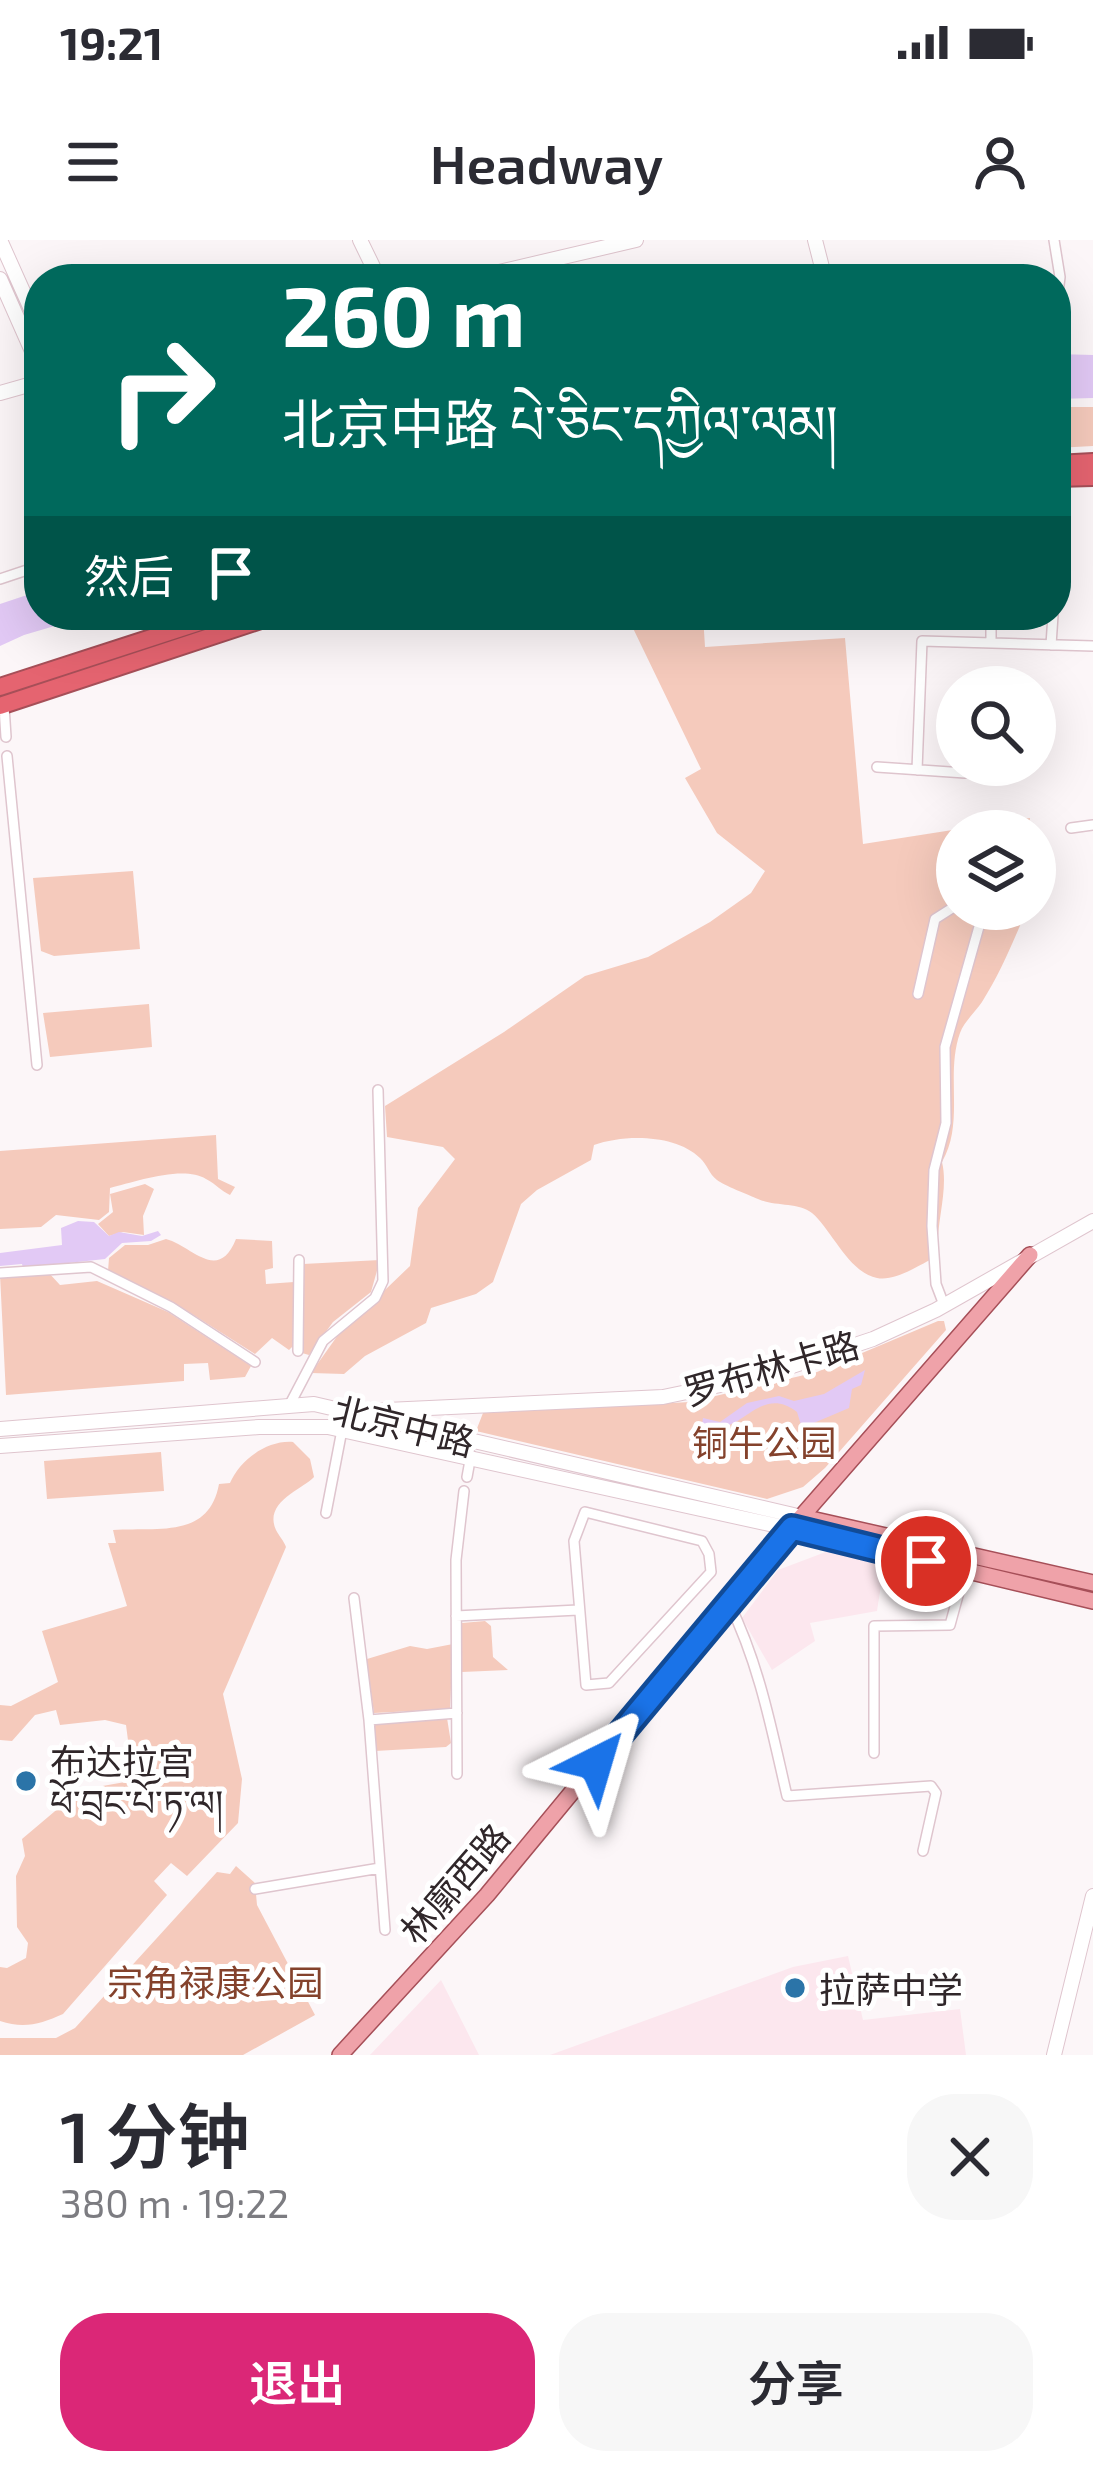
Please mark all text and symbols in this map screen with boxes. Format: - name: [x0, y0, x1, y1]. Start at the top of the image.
- text: 19:21: [60, 15, 163, 69]
- icon: menu: [60, 129, 126, 195]
- icon: person: [967, 129, 1033, 195]
- text: Headway: [430, 130, 663, 195]
- text: 260 m: [282, 263, 526, 364]
- icon: right: [84, 312, 240, 468]
- text: 北京中路 པེ་ཅིང་དཀྱིལ་ལམ།: [282, 390, 838, 455]
- icon: arrive: [198, 540, 264, 606]
- text: 然后: [84, 548, 174, 602]
- map controls: [936, 666, 1056, 930]
- button: search: [936, 666, 1056, 786]
- button: layers: [936, 810, 1056, 930]
- street label: 罗布林卡路: [679, 1322, 863, 1412]
- street label: 北京中路: [329, 1387, 479, 1463]
- park label: 铜牛公园: [692, 1420, 836, 1463]
- pin: [875, 1510, 977, 1612]
- icon: arrive: [893, 1528, 959, 1594]
- position arrow: [533, 1700, 659, 1826]
- place label: 布达拉宫 ཕོ་བྲང་པོ་ཏ་ལ།: [50, 1739, 223, 1833]
- marker: 布达拉宫 ཕོ་བྲང་པོ་ཏ་ལ།: [13, 1768, 39, 1794]
- street label: 林廓西路: [391, 1815, 517, 1951]
- park label: 宗角禄康公园: [107, 1960, 323, 2003]
- place label: 拉萨中学: [819, 1967, 963, 2010]
- marker: 拉萨中学: [782, 1975, 808, 2001]
- text: 1 分钟: [60, 2091, 250, 2177]
- button: close: [907, 2094, 1033, 2220]
- text: 380 m · 19:22: [60, 2179, 289, 2226]
- button: 退出: [60, 2313, 535, 2451]
- button: 分享: [559, 2313, 1033, 2451]

